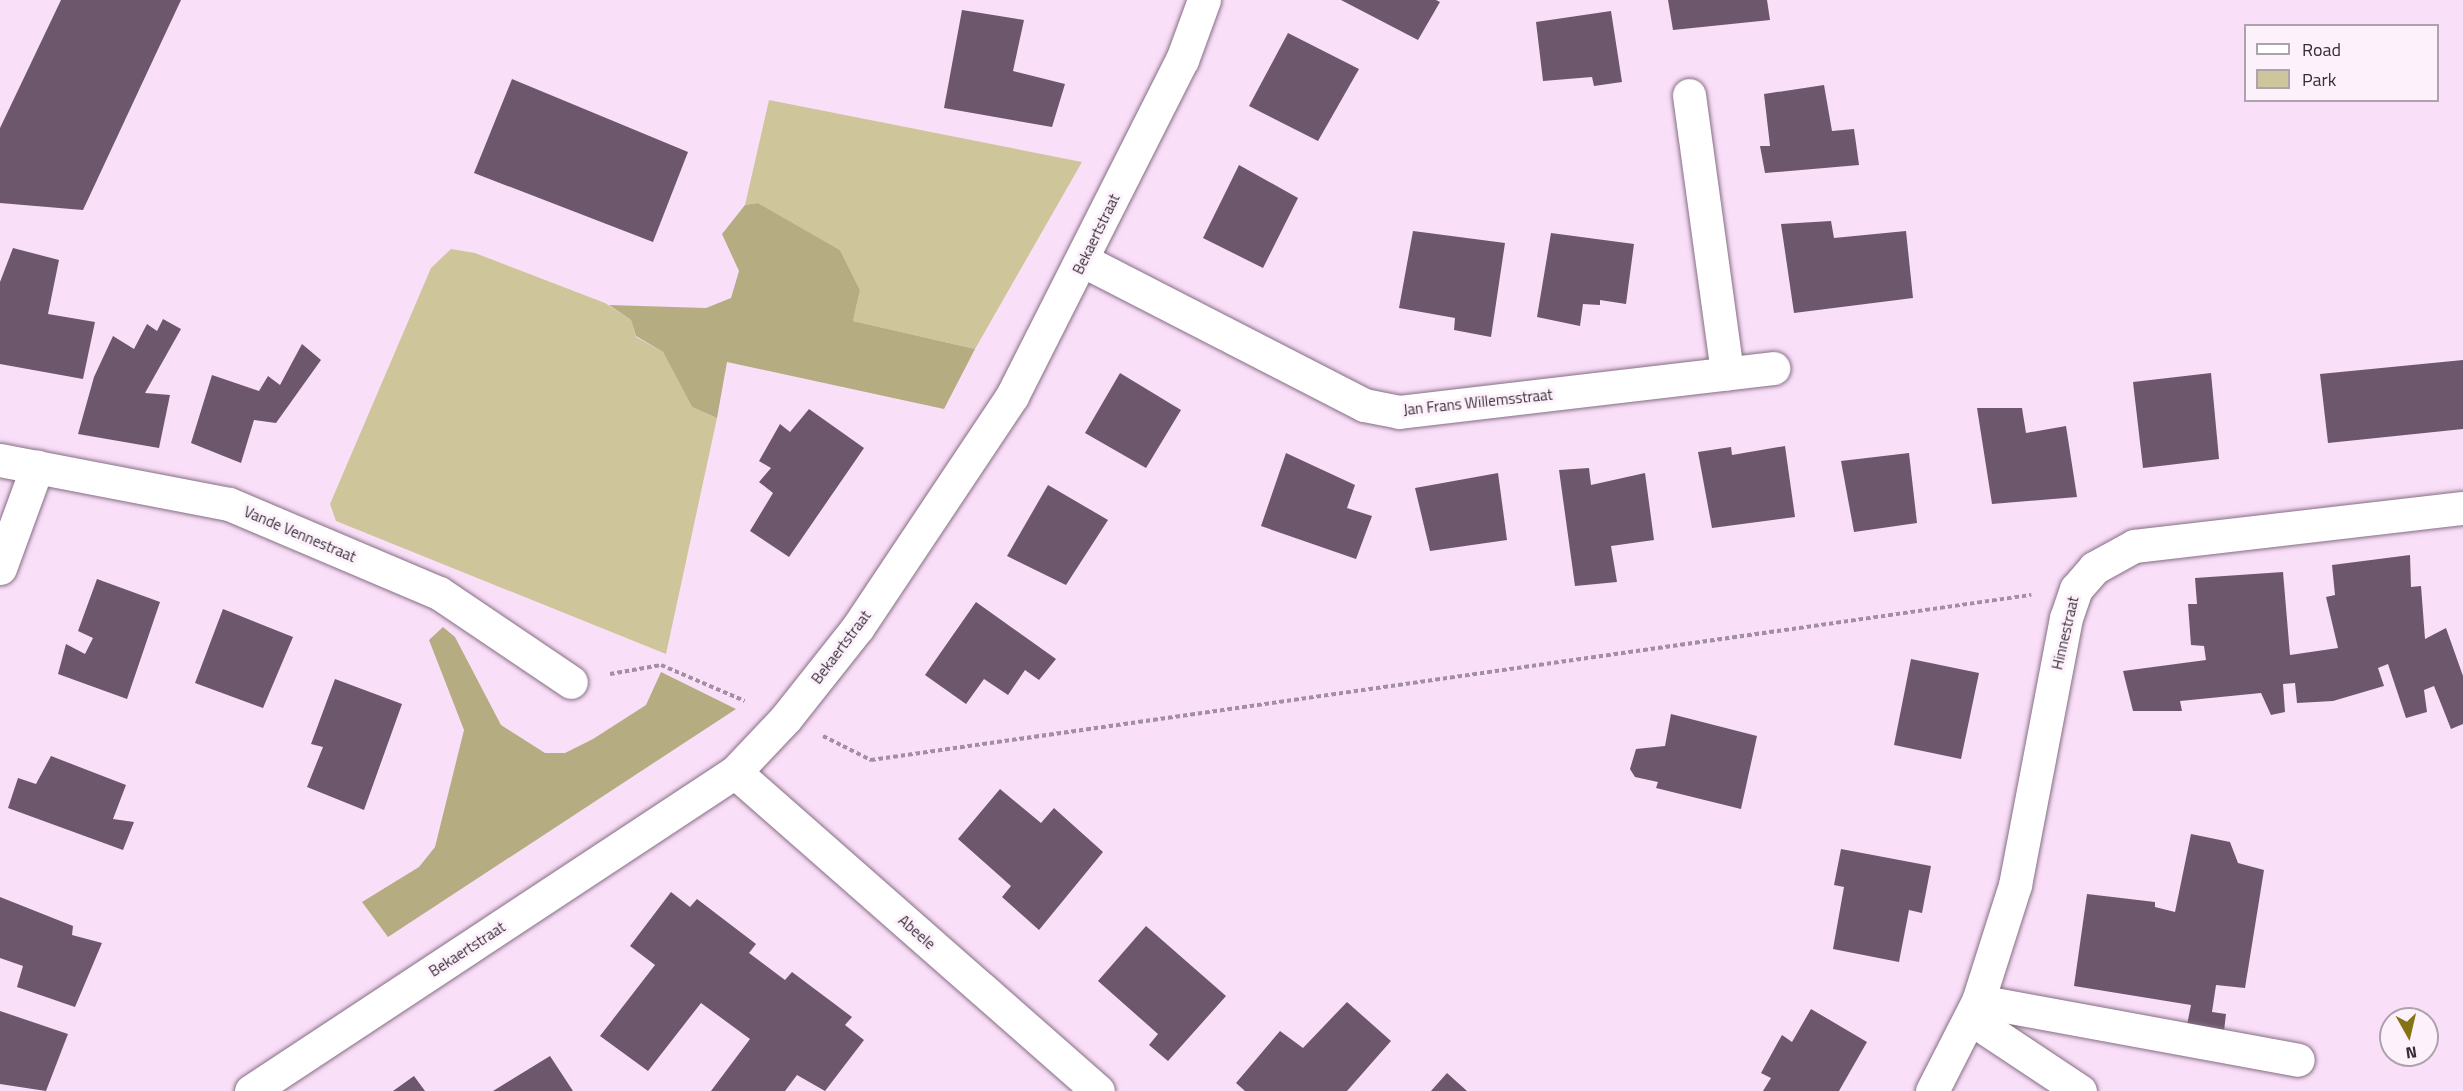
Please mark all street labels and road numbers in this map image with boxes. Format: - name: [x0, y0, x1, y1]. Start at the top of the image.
- street label: Bekaertstraat: [1069, 191, 1123, 277]
- street label: Jan Frans Willemsstraat: [1402, 385, 1554, 419]
- street label: Vande Vennestraat: [241, 502, 359, 566]
- street label: Hinnestraat: [2048, 595, 2082, 671]
- street label: Bekaertstraat: [808, 607, 874, 687]
- street label: Abeele: [895, 911, 939, 953]
- street label: Bekaertstraat: [426, 918, 508, 980]

